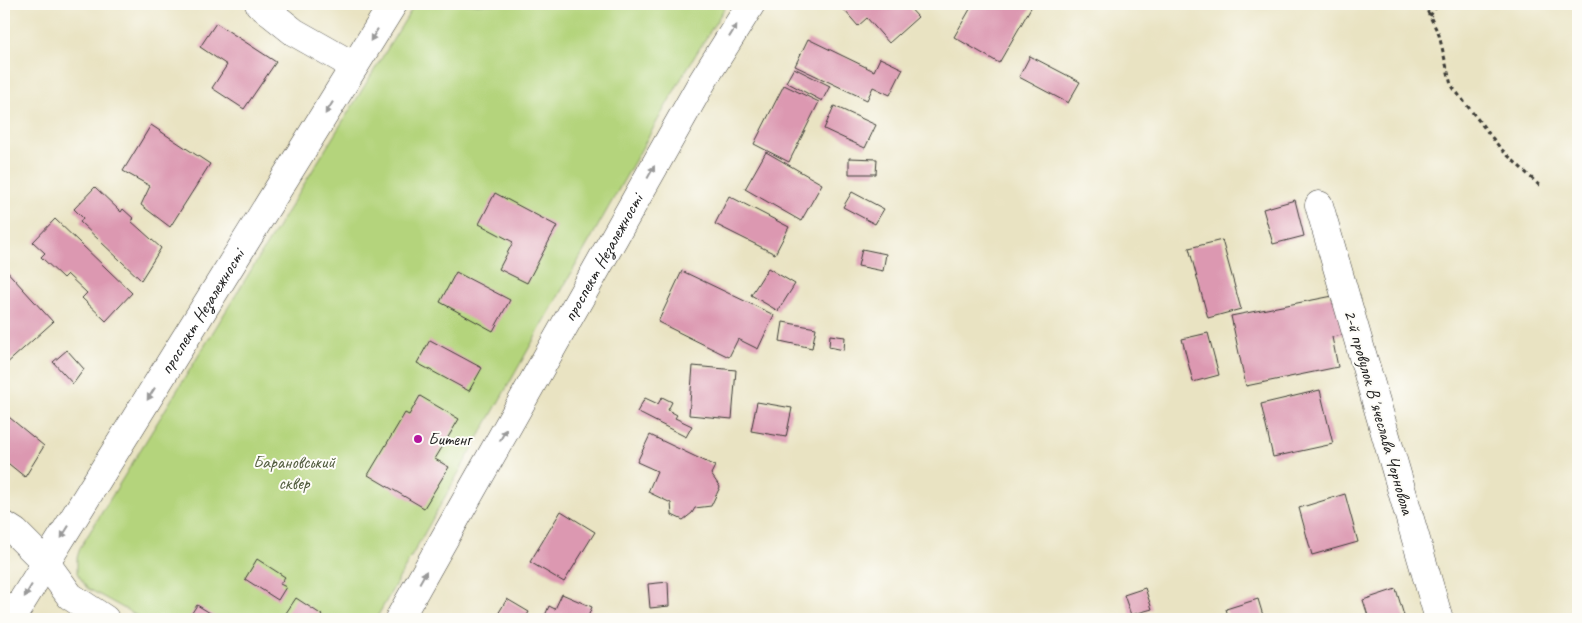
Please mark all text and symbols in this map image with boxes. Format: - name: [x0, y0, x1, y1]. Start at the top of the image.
- one-way arrow: [729, 25, 738, 38]
- one-way arrow: [369, 28, 379, 42]
- one-way arrow: [324, 101, 333, 114]
- one-way arrow: [647, 165, 656, 178]
- street label: проспект Незалежності: [558, 188, 649, 325]
- street label: проспект Незалежності: [155, 243, 250, 378]
- street label: 2-й провулок Вʼячеслава Чорновола: [1339, 307, 1419, 519]
- one-way arrow: [146, 388, 155, 401]
- place label: Битенг: [428, 428, 473, 450]
- one-way arrow: [499, 428, 507, 443]
- marker: Битенг: [412, 433, 424, 445]
- park label: Барановський сквер: [253, 451, 337, 494]
- one-way arrow: [60, 526, 70, 539]
- one-way arrow: [419, 570, 428, 583]
- one-way arrow: [24, 584, 33, 598]

